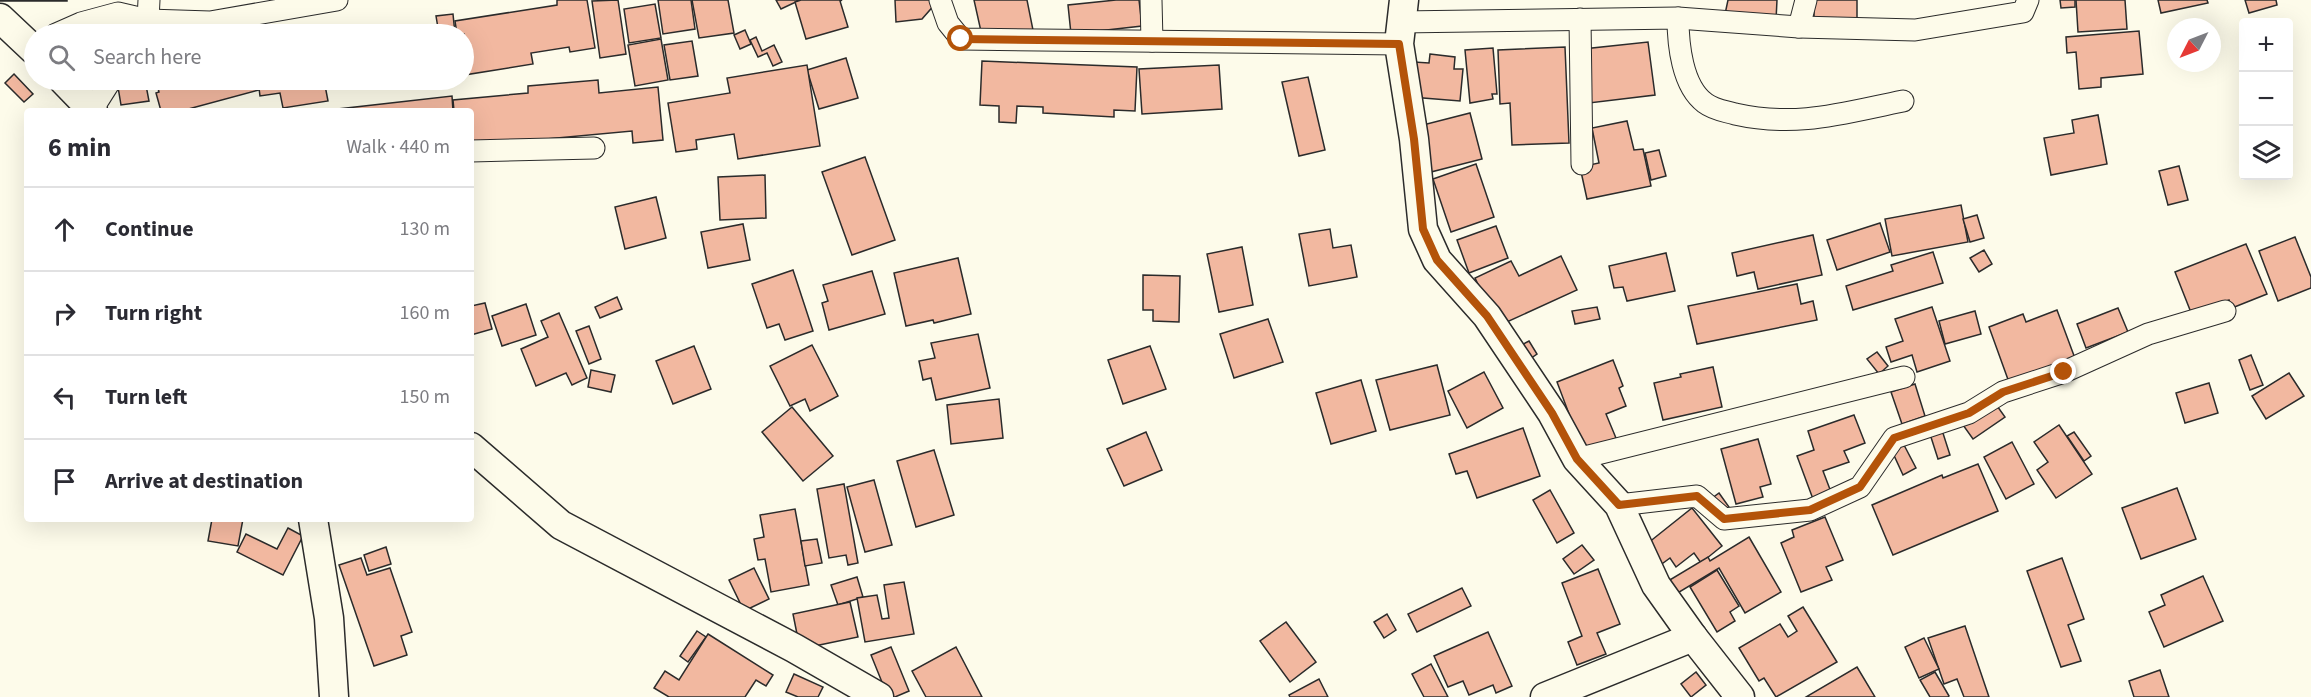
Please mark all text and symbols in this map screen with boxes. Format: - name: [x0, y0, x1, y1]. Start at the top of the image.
- north arrow: [2167, 18, 2221, 72]
- map controls: [2239, 18, 2293, 180]
- button: +: [2239, 18, 2293, 72]
- search box: [24, 24, 474, 90]
- route start: [947, 25, 973, 51]
- icon: search: [45, 41, 78, 74]
- text: Search here: [93, 41, 201, 73]
- button: −: [2239, 72, 2293, 126]
- button: layers: [2239, 126, 2293, 180]
- text: 6 min: [48, 129, 111, 166]
- text: Walk · 440 m: [346, 133, 450, 161]
- icon: ahead: [48, 213, 81, 246]
- text: Continue: [105, 213, 194, 245]
- text: 130 m: [400, 215, 450, 243]
- icon: right: [48, 297, 81, 330]
- text: Turn right: [105, 297, 202, 329]
- text: 160 m: [400, 299, 450, 327]
- route end: [2050, 358, 2076, 384]
- icon: left: [48, 381, 81, 414]
- text: Turn left: [105, 381, 187, 413]
- text: 150 m: [400, 383, 450, 411]
- icon: arrive: [48, 465, 81, 498]
- text: Arrive at destination: [105, 465, 303, 497]

